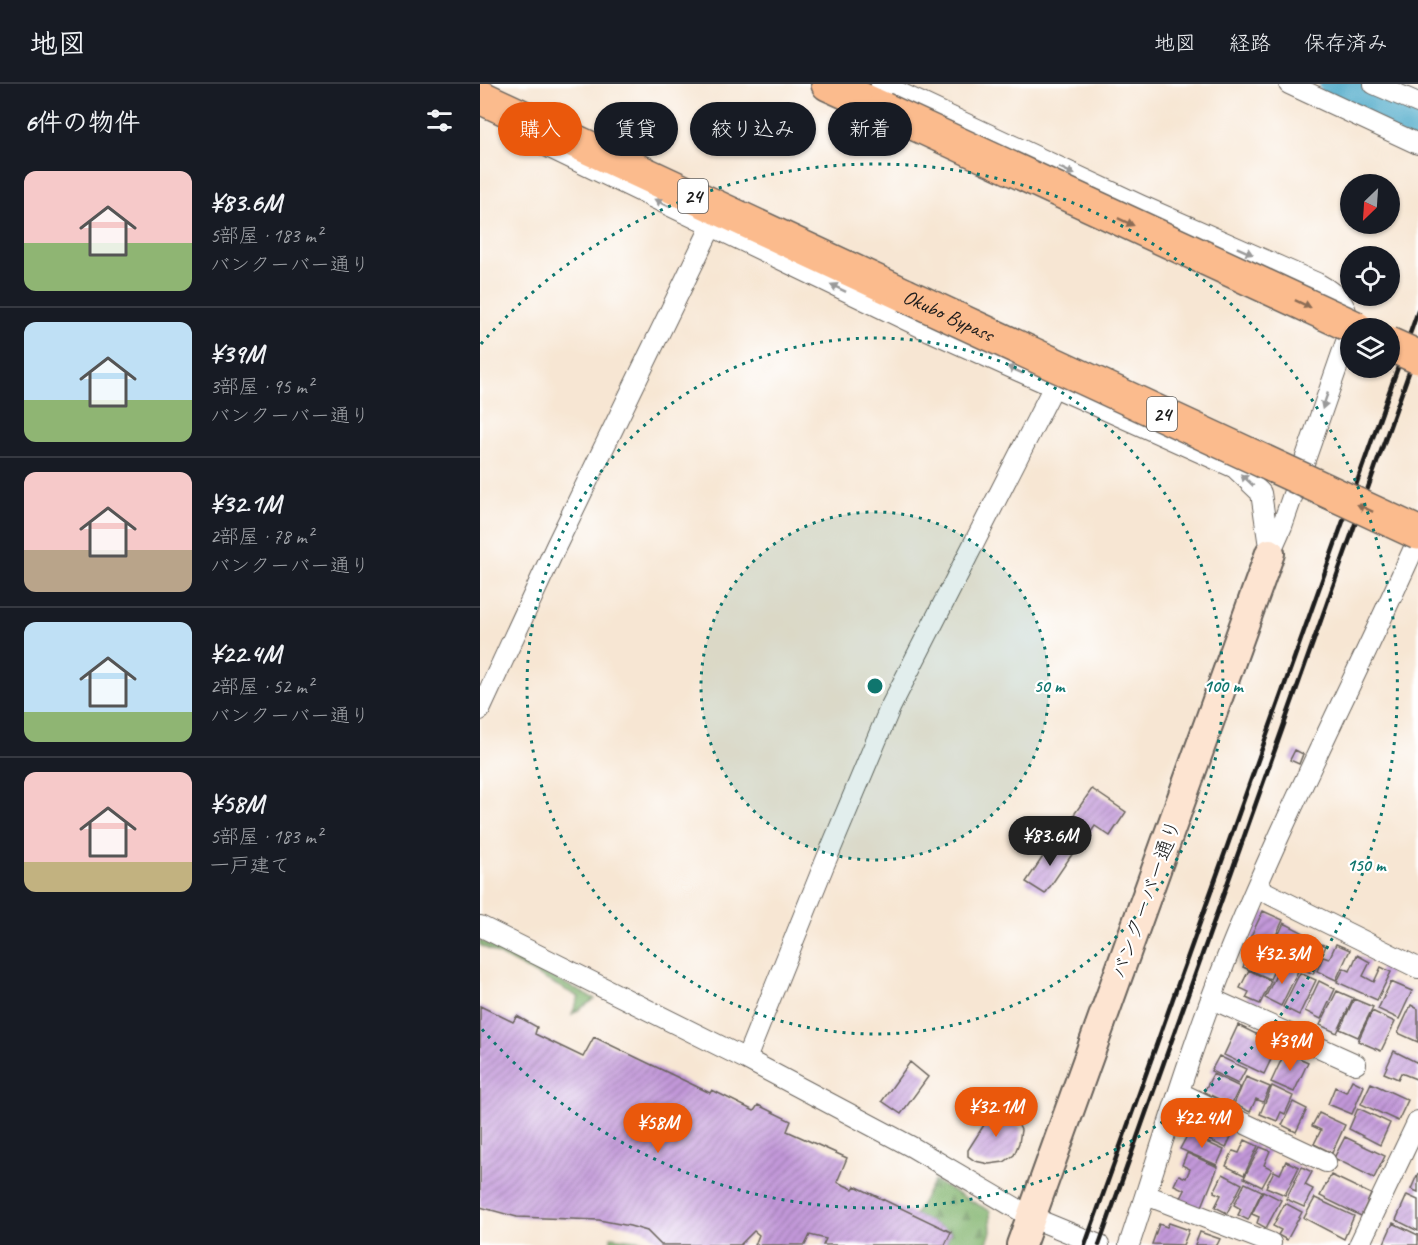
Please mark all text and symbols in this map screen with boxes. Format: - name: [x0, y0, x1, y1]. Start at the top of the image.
- text: 地図: [30, 26, 86, 61]
- text: 地図: [1154, 30, 1196, 56]
- text: 経路: [1229, 30, 1271, 56]
- text: 保存済み: [1304, 30, 1388, 56]
- chip: 購入: [498, 102, 582, 156]
- chip: 賃貸: [594, 102, 678, 156]
- chip: 絞り込み: [690, 102, 816, 156]
- chip: 新着: [828, 102, 912, 156]
- icon: filters: [423, 104, 456, 137]
- text: 6件の物件: [24, 106, 140, 139]
- one-way arrow: [1058, 166, 1075, 175]
- north arrow: [1340, 174, 1400, 234]
- map controls: [1340, 174, 1400, 378]
- road number: 24: [678, 179, 708, 213]
- text: ¥83.6M: [210, 186, 281, 219]
- icon: home: [72, 195, 144, 267]
- one-way arrow: [654, 198, 671, 208]
- one-way arrow: [1118, 218, 1135, 227]
- text: 5部屋 · 183 m²: [210, 223, 322, 248]
- one-way arrow: [1236, 246, 1254, 256]
- button: locate: [1340, 246, 1400, 306]
- text: バンクーバー通り: [210, 252, 370, 277]
- one-way arrow: [829, 283, 846, 292]
- street label: Okubo Bypass: [899, 283, 1000, 348]
- one-way arrow: [1295, 300, 1312, 309]
- button: layers: [1340, 318, 1400, 378]
- text: ¥39M: [210, 337, 264, 370]
- icon: home: [72, 346, 144, 418]
- one-way arrow: [1005, 365, 1023, 375]
- text: 3部屋 · 95 m²: [210, 374, 313, 399]
- one-way arrow: [1319, 392, 1329, 410]
- road number: 24: [1147, 397, 1177, 431]
- text: バンクーバー通り: [210, 403, 370, 428]
- one-way arrow: [1240, 474, 1255, 487]
- text: ¥32.1M: [210, 487, 281, 520]
- icon: home: [72, 496, 144, 568]
- one-way arrow: [1356, 504, 1373, 513]
- text: 2部屋 · 78 m²: [210, 524, 313, 549]
- text: バンクーバー通り: [210, 553, 370, 578]
- text: ¥22.4M: [210, 637, 281, 670]
- icon: home: [72, 646, 144, 718]
- text: 2部屋 · 52 m²: [210, 674, 313, 699]
- text: 50 m: [1034, 675, 1066, 697]
- text: 100 m: [1204, 675, 1244, 697]
- centre of rings: [865, 676, 885, 696]
- text: バンクーバー通り: [210, 703, 370, 728]
- text: ¥58M: [210, 787, 264, 820]
- icon: home: [72, 796, 144, 868]
- pin: ¥83.6M: [1001, 816, 1099, 867]
- street label: バンクーバー通り: [1105, 816, 1187, 982]
- text: ¥83.6M: [1023, 823, 1077, 848]
- text: 5部屋 · 183 m²: [210, 824, 322, 849]
- text: 一戸建て: [210, 853, 290, 878]
- text: 150 m: [1347, 854, 1387, 876]
- pin: ¥32.3M: [1233, 934, 1331, 985]
- text: ¥32.3M: [1255, 941, 1309, 966]
- pin: ¥39M: [1254, 1021, 1326, 1072]
- text: ¥39M: [1269, 1028, 1311, 1053]
- pin: ¥32.1M: [947, 1087, 1045, 1138]
- text: ¥32.1M: [969, 1094, 1023, 1119]
- pin: ¥22.4M: [1153, 1098, 1251, 1149]
- pin: ¥58M: [622, 1103, 694, 1154]
- text: ¥22.4M: [1175, 1105, 1229, 1130]
- text: ¥58M: [637, 1110, 679, 1135]

